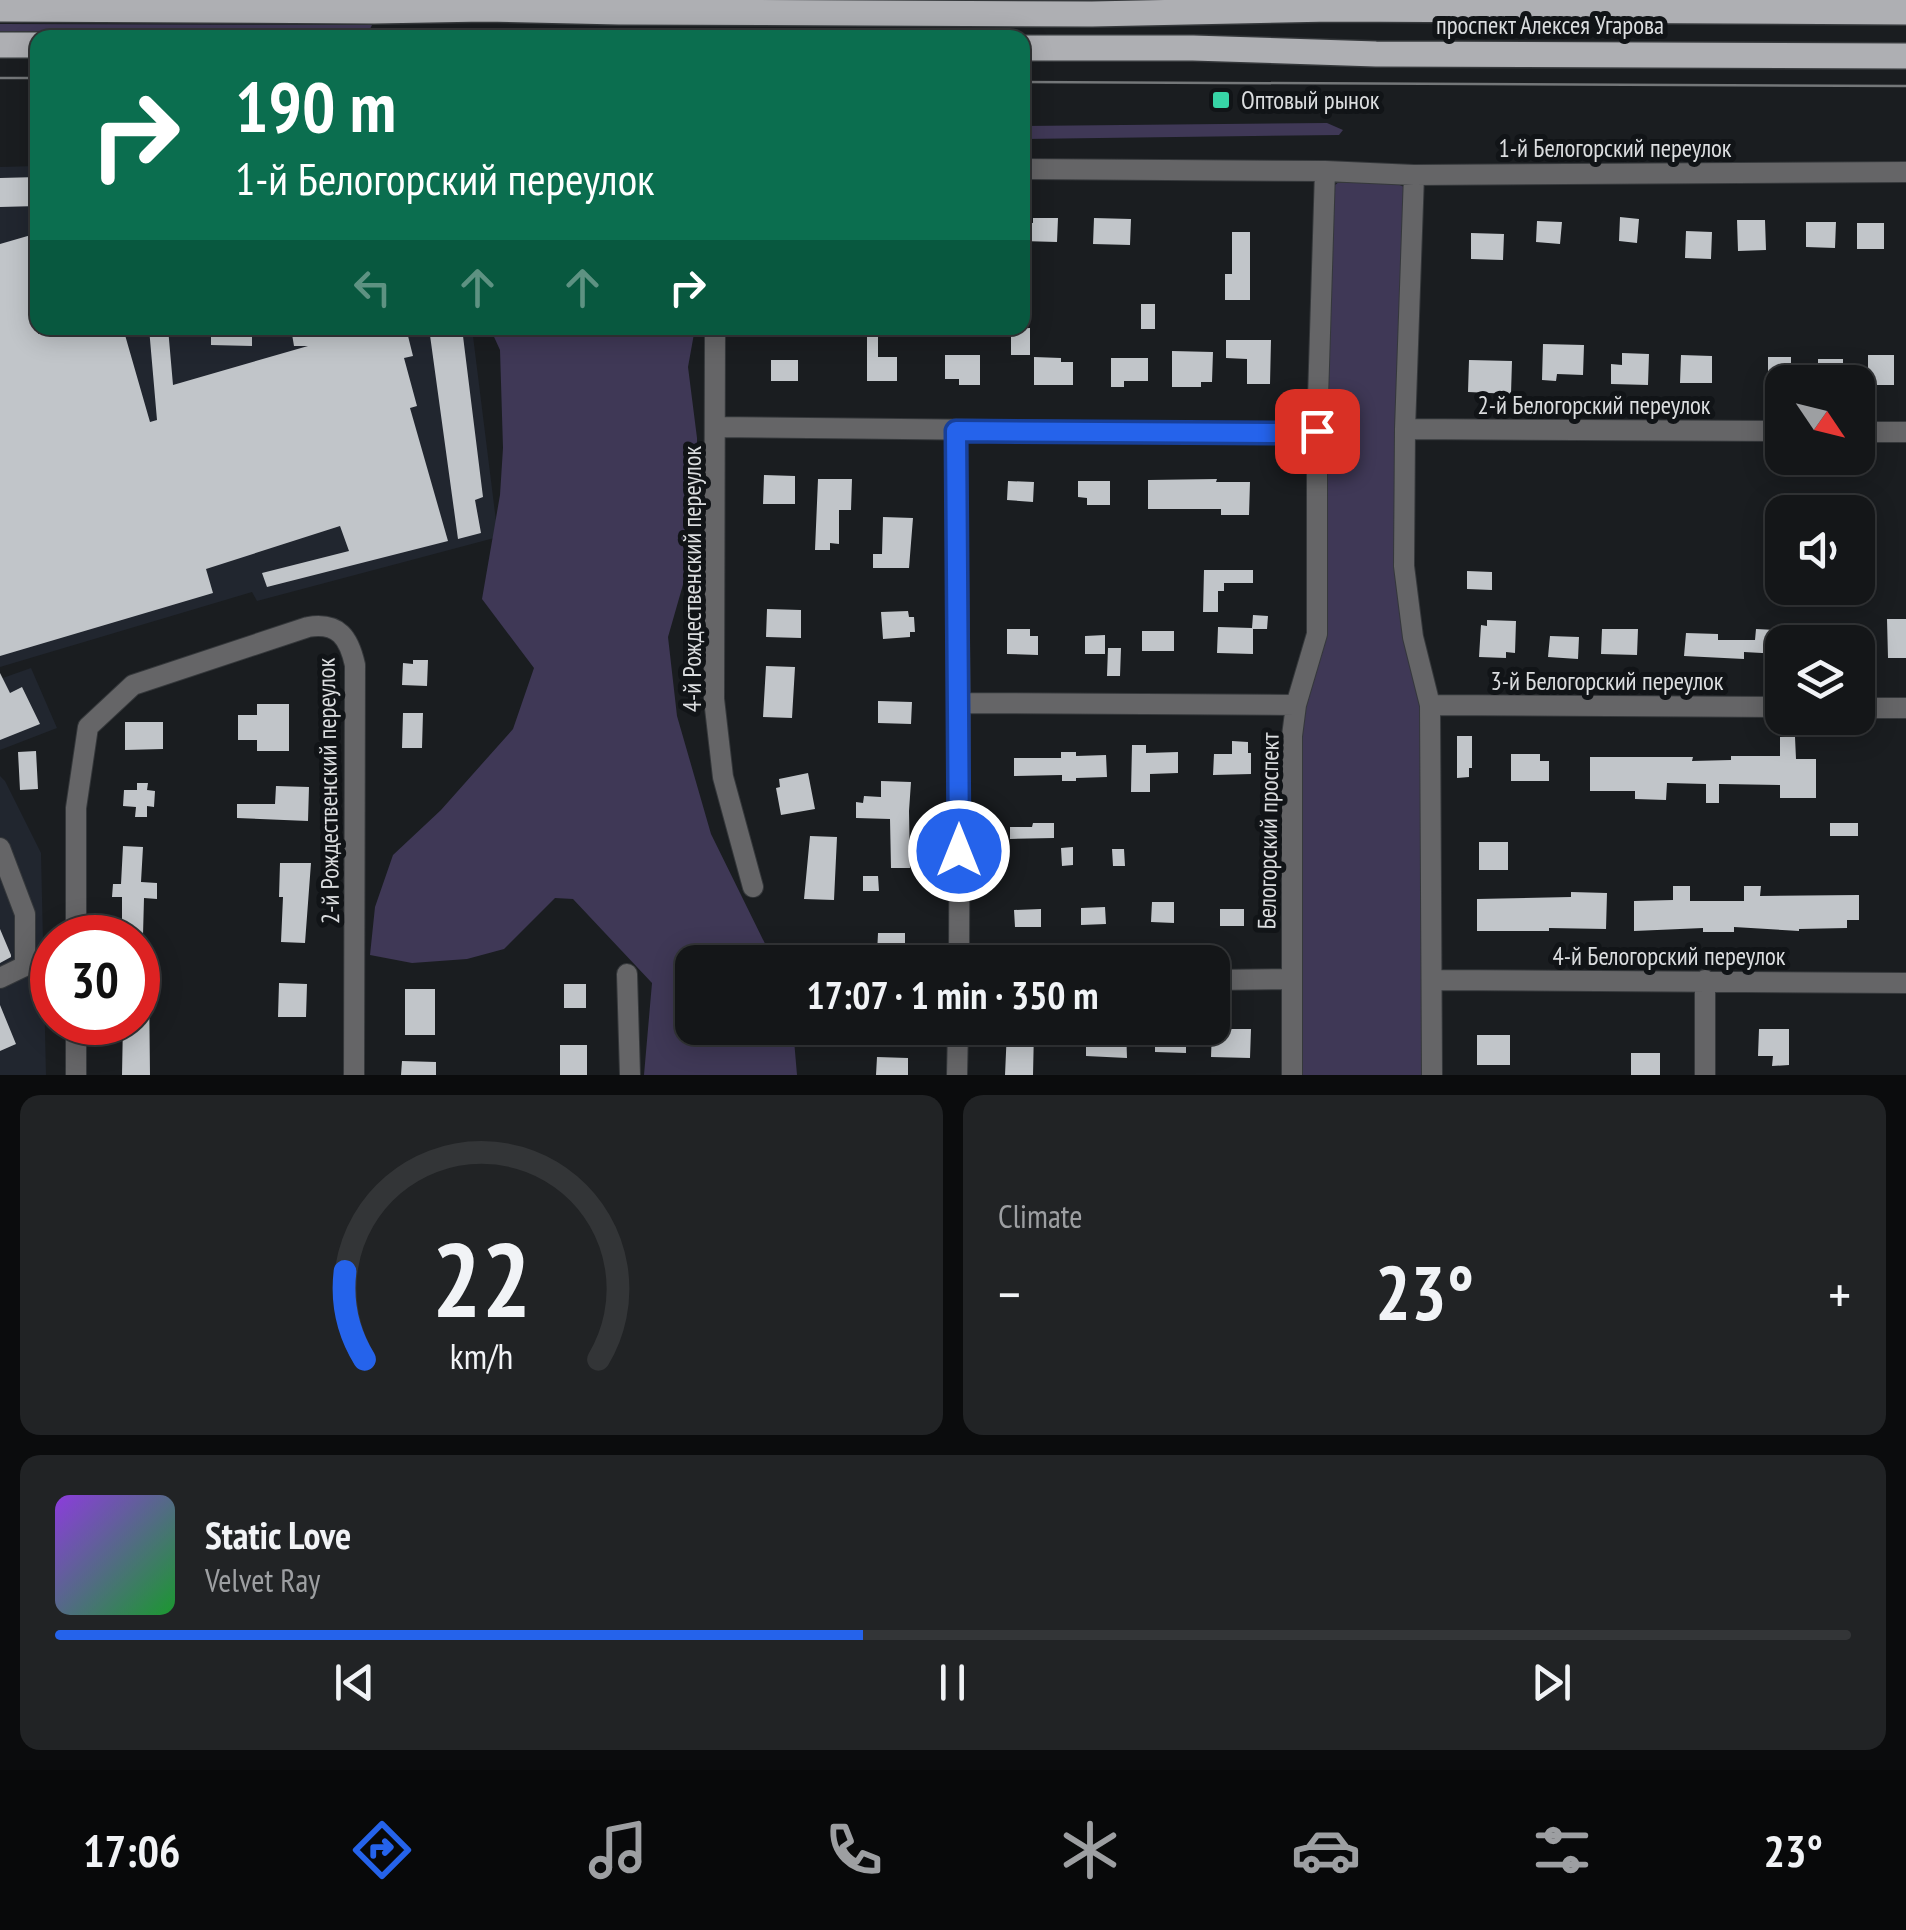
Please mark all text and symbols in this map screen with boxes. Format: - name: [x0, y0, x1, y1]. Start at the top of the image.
- street label: проспект Алексея Угарова: [1436, 9, 1664, 41]
- text: 190 m: [235, 61, 396, 151]
- icon: right: [70, 70, 200, 200]
- place label: Оптовый рынок: [1241, 84, 1380, 116]
- marker: Оптовый рынок: [1210, 89, 1232, 111]
- street label: 1-й Белогорский переулок: [1498, 132, 1732, 164]
- text: 1-й Белогорский переулок: [235, 149, 655, 207]
- icon: left: [345, 260, 400, 315]
- icon: ahead: [450, 260, 505, 315]
- icon: ahead: [555, 260, 610, 315]
- icon: right: [660, 260, 715, 315]
- north arrow: [1765, 365, 1875, 475]
- map controls: [1765, 365, 1875, 735]
- pin: [1275, 389, 1360, 474]
- street label: 2-й Белогорский переулок: [1477, 389, 1711, 421]
- icon: arrive: [1290, 404, 1345, 459]
- street label: 4-й Рождественский переулок: [676, 445, 708, 712]
- button: sound: [1765, 495, 1875, 605]
- button: layers: [1765, 625, 1875, 735]
- street label: 2-й Рождественский переулок: [310, 657, 346, 924]
- street label: 3-й Белогорский переулок: [1490, 665, 1724, 697]
- street label: Белогорский проспект: [1250, 732, 1286, 930]
- position arrow: [907, 799, 1011, 903]
- speed limit sign: 30: [30, 915, 160, 1045]
- street label: 4-й Белогорский переулок: [1552, 940, 1786, 972]
- text: 17:07 · 1 min · 350 m: [806, 970, 1099, 1019]
- text: Climate: [998, 1195, 1082, 1237]
- text: 22: [432, 1211, 531, 1346]
- text: 23°: [1375, 1244, 1474, 1341]
- text: −: [998, 1258, 1021, 1329]
- text: +: [1828, 1258, 1851, 1329]
- text: km/h: [450, 1333, 513, 1379]
- text: Static Love: [205, 1510, 351, 1559]
- text: Velvet Ray: [205, 1559, 320, 1601]
- icon: previous: [327, 1655, 382, 1710]
- icon: pause: [925, 1655, 980, 1710]
- icon: next: [1524, 1655, 1579, 1710]
- icon: directions: [347, 1815, 417, 1885]
- icon: music: [583, 1815, 653, 1885]
- icon: phone: [819, 1815, 889, 1885]
- icon: climate: [1055, 1815, 1125, 1885]
- icon: car: [1291, 1815, 1361, 1885]
- icon: filters: [1527, 1815, 1597, 1885]
- text: 17:06: [83, 1821, 180, 1879]
- text: 23°: [1764, 1821, 1823, 1879]

